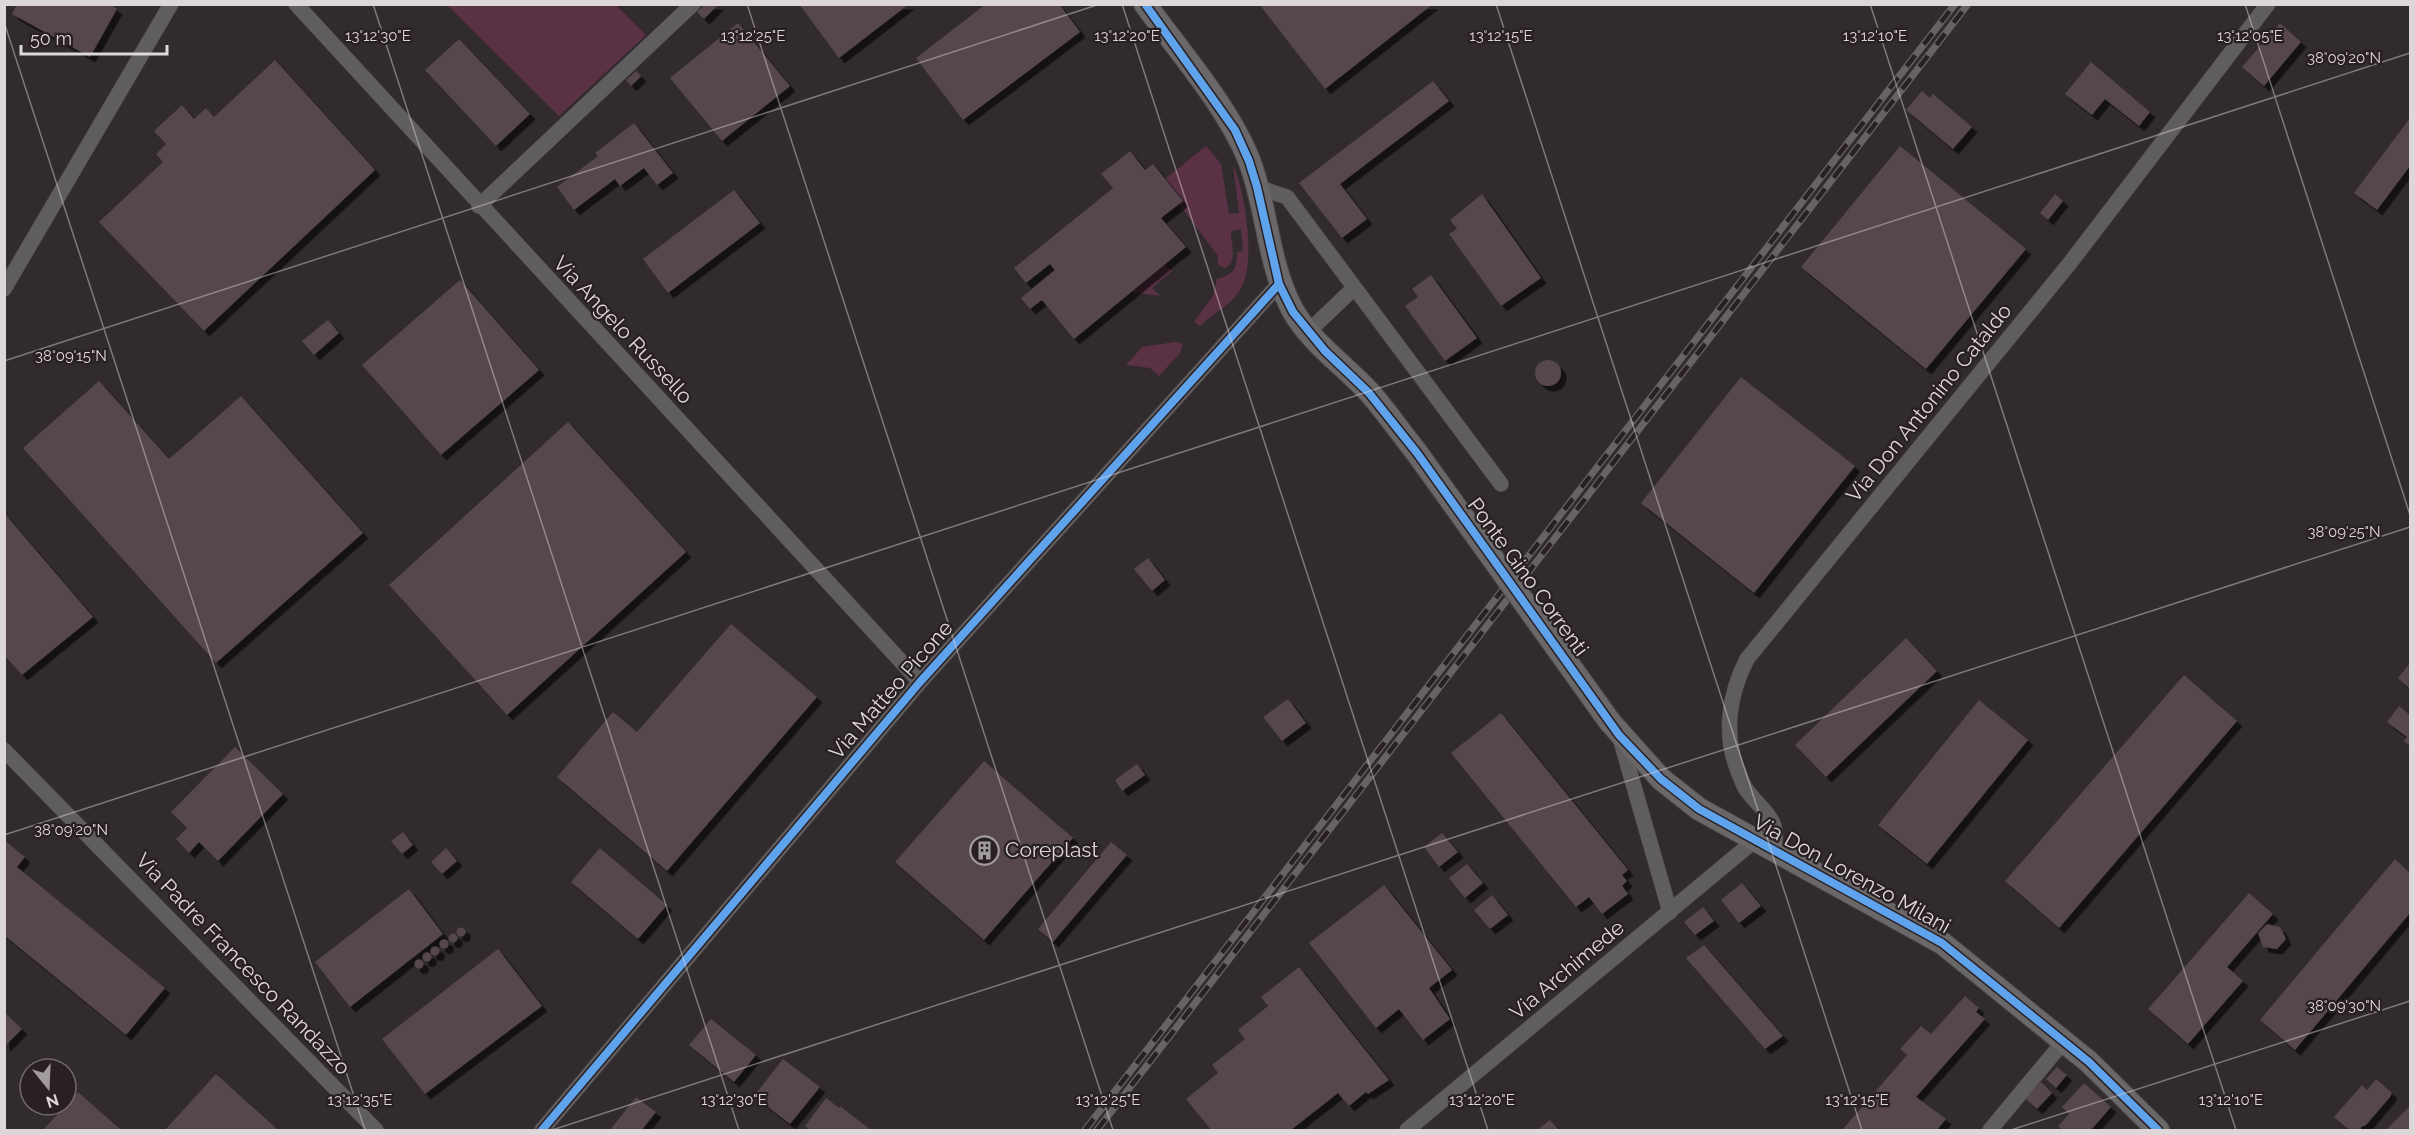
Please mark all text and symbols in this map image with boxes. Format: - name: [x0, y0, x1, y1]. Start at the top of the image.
- scale bar: [21, 18, 166, 56]
- text: 13°12'30"E: [345, 27, 411, 45]
- text: 13°12'25"E: [721, 27, 785, 45]
- text: 13°12'20"E: [1094, 27, 1160, 45]
- text: 13°12'15"E: [1469, 27, 1533, 45]
- text: 13°12'10"E: [1843, 27, 1907, 45]
- text: 13°12'05"E: [2217, 27, 2283, 45]
- text: 50 m: [30, 28, 72, 49]
- text: 38°09'20"N: [2307, 49, 2381, 67]
- street label: Via Angelo Russello: [548, 251, 698, 409]
- street label: Via Don Antonino Cataldo: [1841, 298, 2016, 507]
- text: 38°09'15"N: [35, 347, 107, 365]
- street label: Ponte Gino Correnti: [1463, 493, 1594, 661]
- text: 38°09'25"N: [2307, 523, 2381, 541]
- street label: Via Matteo Picone: [824, 615, 958, 764]
- street label: Via Don Lorenzo Milani: [1749, 809, 1955, 938]
- text: 38°09'20"N: [34, 821, 108, 839]
- building icon: Coreplast: [968, 834, 1000, 866]
- place label: Coreplast: [1005, 837, 1099, 862]
- street label: Via Padre Francesco Randazzo: [131, 848, 356, 1080]
- street label: Via Archimede: [1504, 915, 1629, 1025]
- text: 38°09'30"N: [2307, 997, 2381, 1015]
- north arrow: [18, 1057, 78, 1117]
- text: N: [44, 1090, 61, 1112]
- text: 13°12'35"E: [328, 1091, 392, 1109]
- text: 13°12'30"E: [701, 1091, 767, 1109]
- text: 13°12'25"E: [1076, 1091, 1140, 1109]
- text: 13°12'20"E: [1449, 1091, 1515, 1109]
- text: 13°12'15"E: [1825, 1091, 1889, 1109]
- text: 13°12'10"E: [2199, 1091, 2263, 1109]

